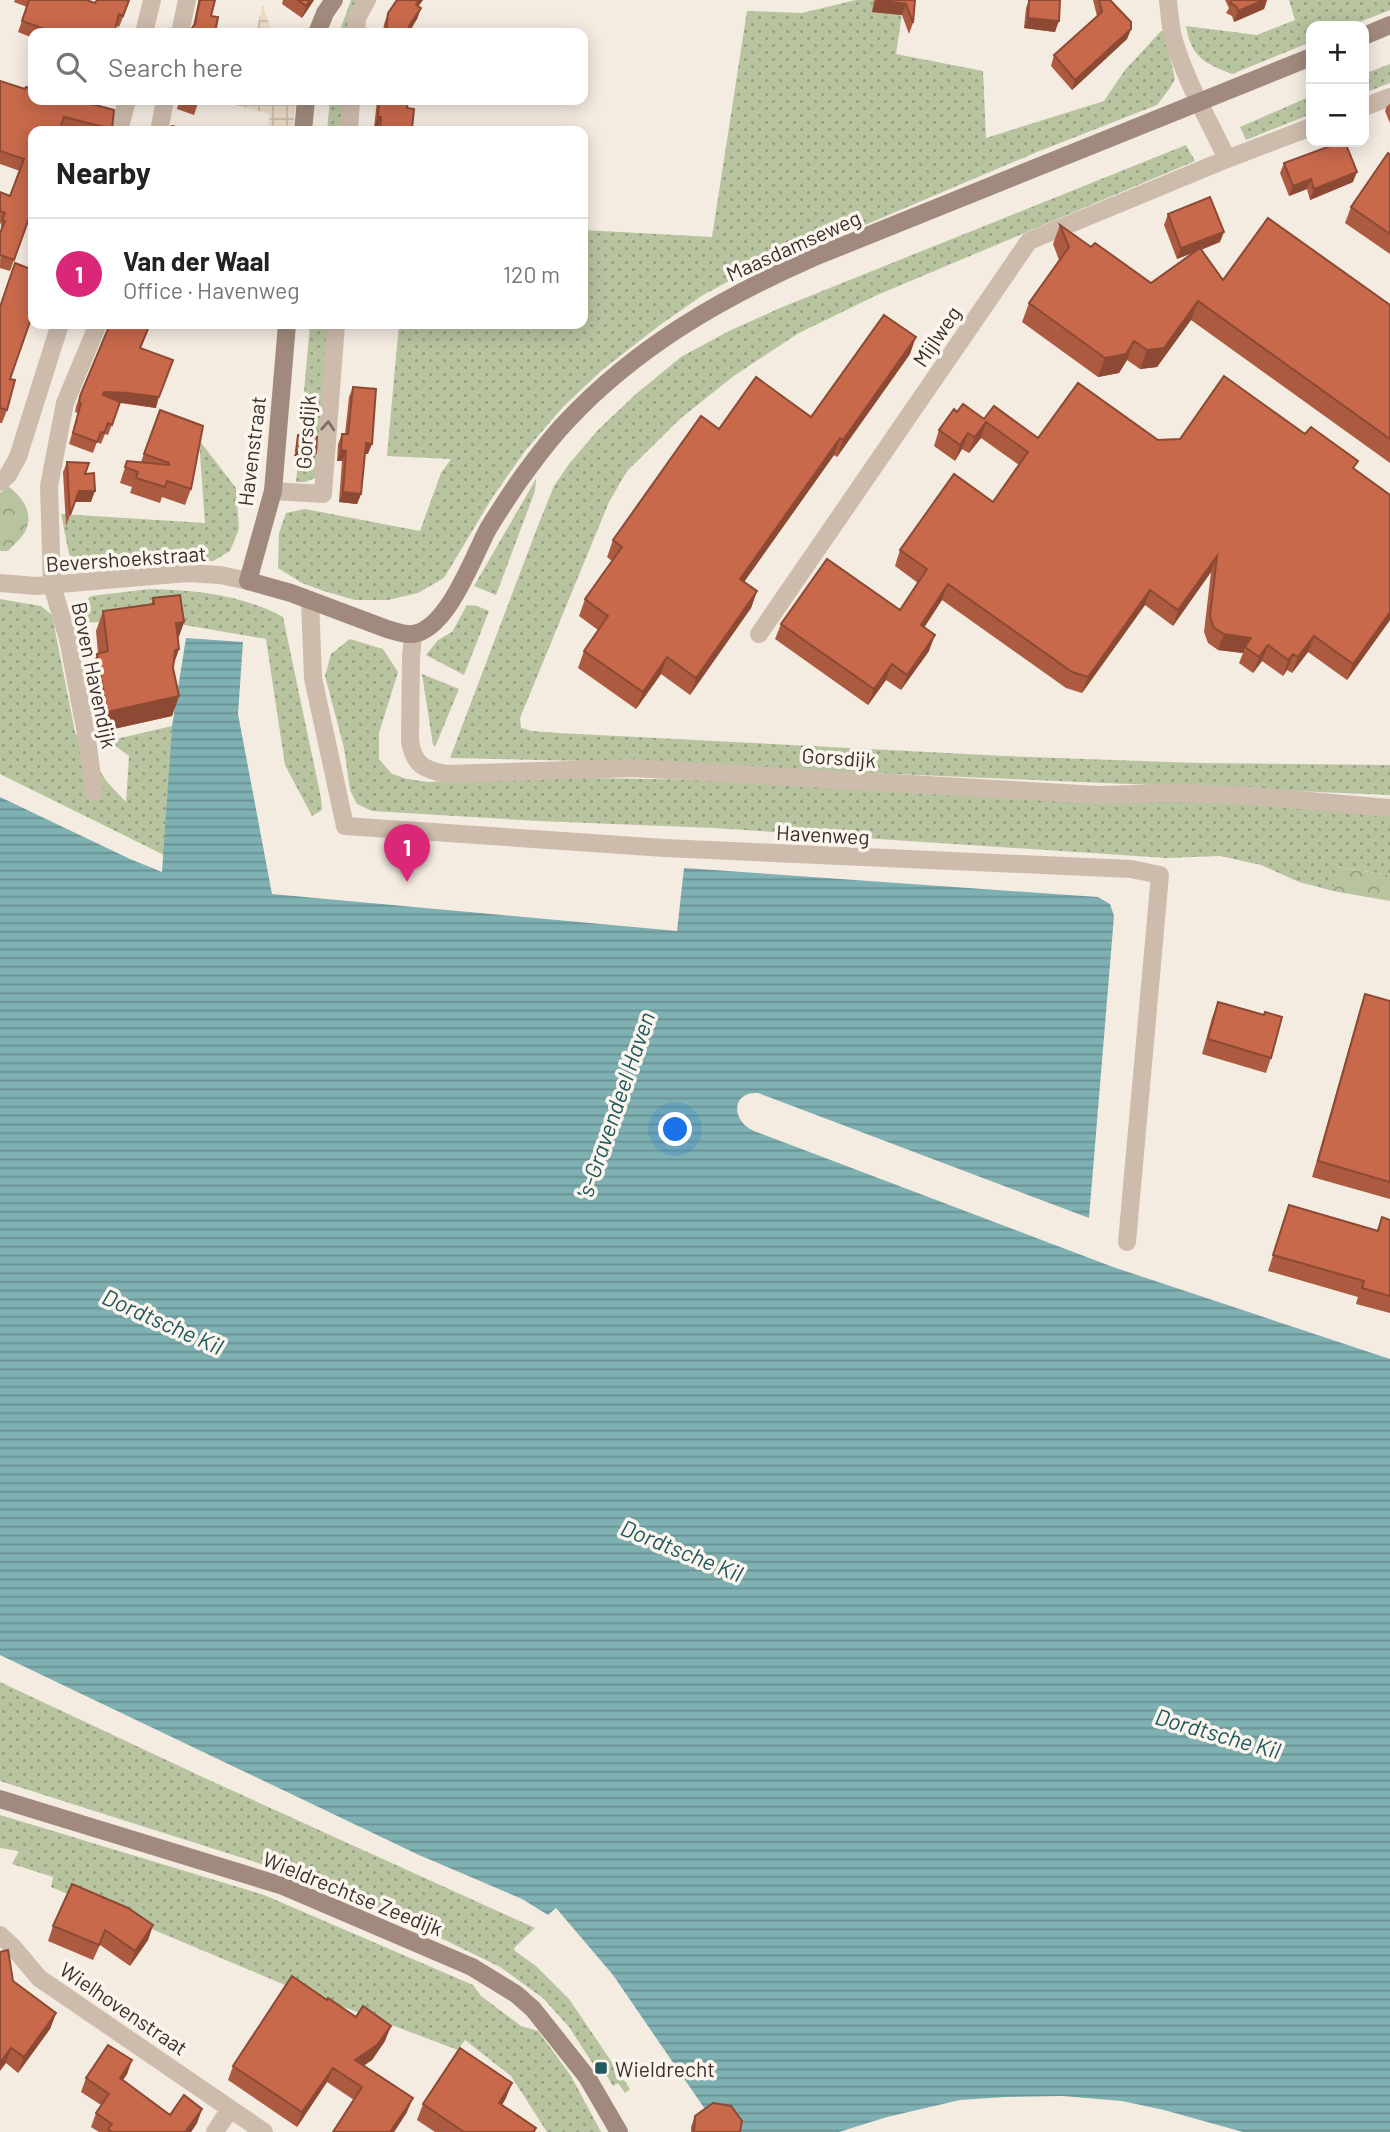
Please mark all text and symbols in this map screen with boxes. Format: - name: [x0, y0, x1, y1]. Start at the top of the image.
- map controls: [1306, 21, 1369, 147]
- button: +: [1306, 21, 1369, 84]
- search box: [28, 28, 588, 105]
- icon: search: [52, 48, 90, 86]
- text: Search here: [108, 51, 243, 82]
- button: −: [1306, 84, 1369, 147]
- text: Nearby: [56, 154, 151, 190]
- street label: Maasdamseweg: [722, 204, 864, 286]
- text: Van der Waal: [123, 245, 270, 276]
- text: 1: [75, 260, 83, 288]
- text: 120 m: [503, 260, 560, 288]
- text: Office · Havenweg: [123, 276, 299, 304]
- street label: Mijlweg: [907, 301, 965, 371]
- street label: Havenstraat: [232, 394, 270, 508]
- street label: Gorsdijk: [290, 394, 320, 470]
- one-way arrow: [320, 420, 335, 431]
- street label: Bevershoekstraat: [45, 540, 207, 576]
- street label: Boven Havendijk: [67, 599, 123, 751]
- street label: Gorsdijk: [801, 742, 877, 772]
- street label: Havenweg: [776, 819, 870, 849]
- pin: 1: [384, 824, 430, 882]
- water label: 's-Gravendeel Haven: [570, 1008, 660, 1202]
- your location: [658, 1112, 692, 1146]
- water label: Dordtsche Kil: [98, 1282, 228, 1360]
- water label: Dordtsche Kil: [617, 1513, 747, 1587]
- water label: Dordtsche Kil: [1152, 1702, 1284, 1764]
- street label: Wieldrechtse Zeedijk: [259, 1845, 447, 1941]
- street label: Wielhovenstraat: [55, 1956, 193, 2060]
- place label: Wieldrecht: [615, 2056, 715, 2081]
- marker: Wieldrecht: [593, 2060, 609, 2076]

